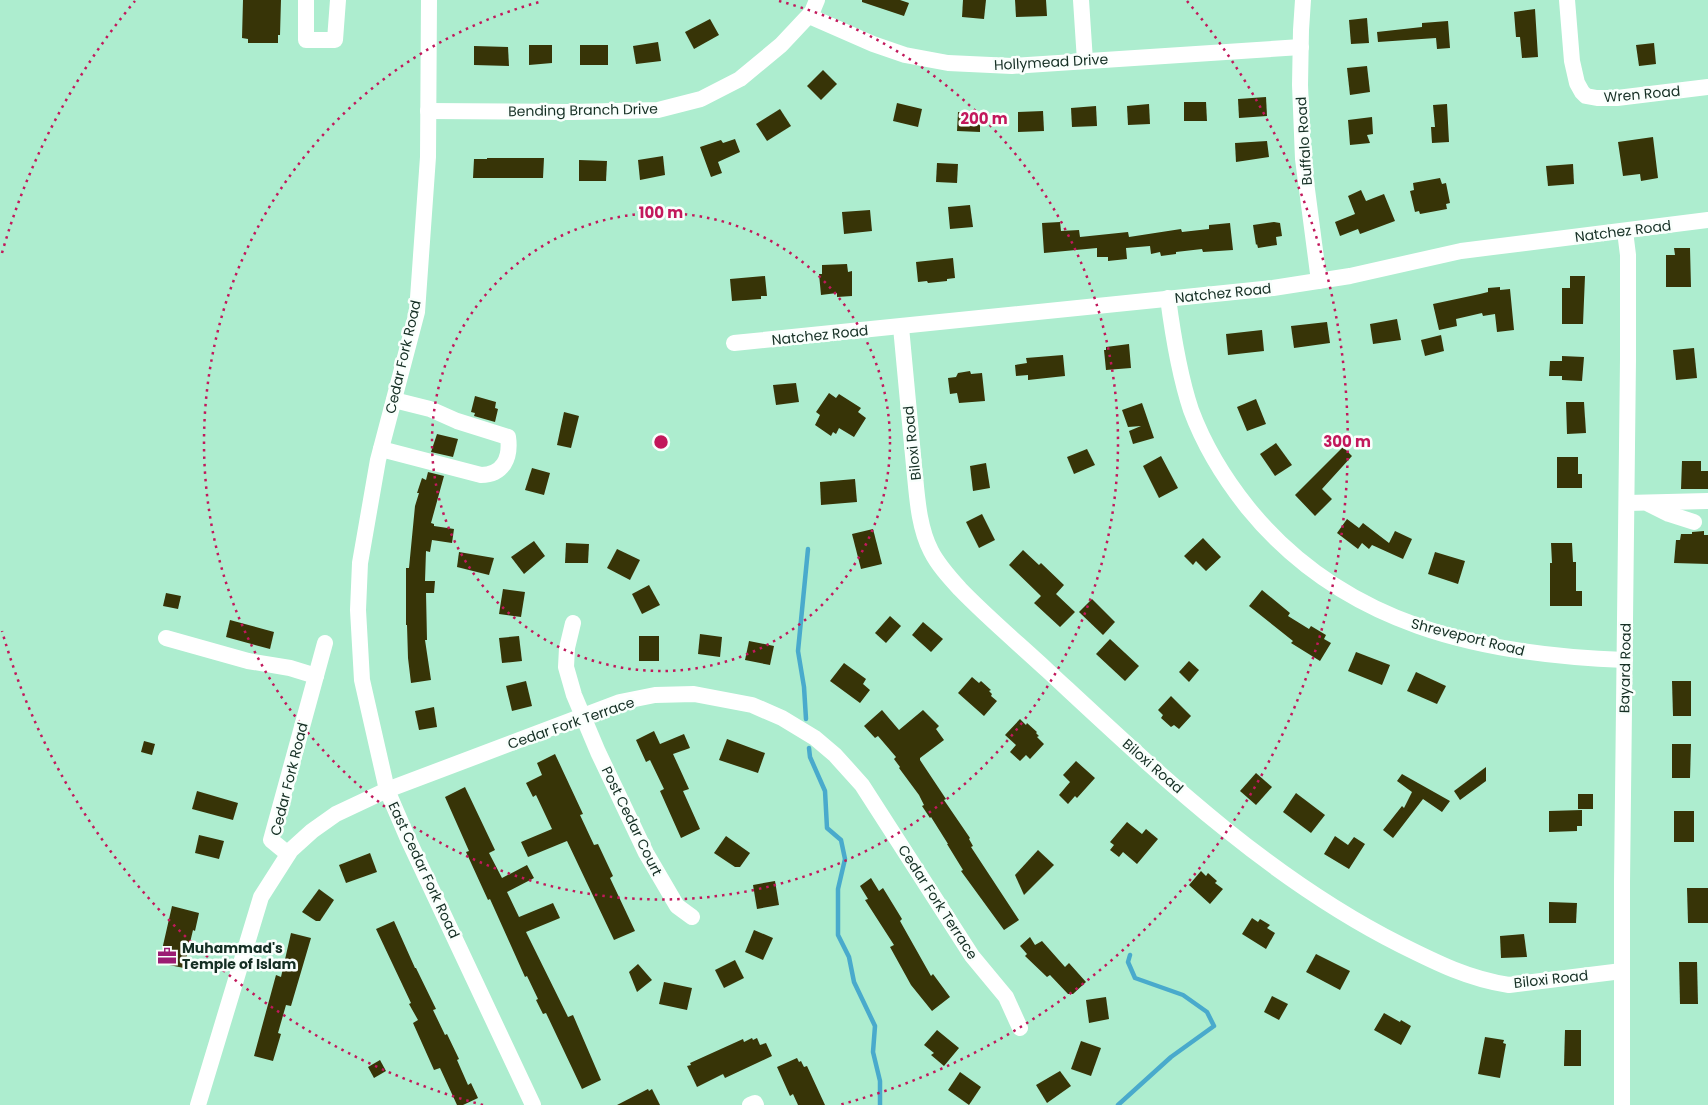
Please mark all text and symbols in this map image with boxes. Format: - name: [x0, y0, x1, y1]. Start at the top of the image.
- street label: Hollymead Drive: [993, 49, 1109, 75]
- street label: Wren Road: [1603, 81, 1681, 107]
- street label: Buffalo Road: [1291, 96, 1317, 186]
- street label: Bending Branch Drive: [508, 99, 658, 121]
- text: 200 m: [960, 108, 1008, 129]
- text: 100 m: [639, 202, 683, 223]
- street label: Natchez Road: [1574, 215, 1672, 247]
- street label: Natchez Road: [1174, 278, 1272, 308]
- street label: Cedar Fork Road: [380, 298, 426, 416]
- street label: Natchez Road: [771, 320, 869, 350]
- street label: Biloxi Road: [898, 405, 926, 481]
- text: 300 m: [1323, 431, 1371, 452]
- centre of rings: [652, 433, 670, 451]
- street label: Shreveport Road: [1409, 613, 1527, 661]
- street label: Bayard Road: [1614, 623, 1636, 713]
- street label: Cedar Fork Terrace: [505, 692, 637, 754]
- street label: Cedar Fork Road: [265, 720, 313, 838]
- street label: Biloxi Road: [1118, 734, 1188, 798]
- street label: Post Cedar Court: [597, 763, 667, 879]
- street label: East Cedar Fork Road: [384, 798, 464, 942]
- street label: Cedar Fork Terrace: [893, 841, 983, 963]
- place label: Muhammad's Temple of Islam: [182, 938, 296, 974]
- office icon: Muhammad's Temple of Islam: [156, 945, 178, 967]
- street label: Biloxi Road: [1513, 965, 1589, 993]

